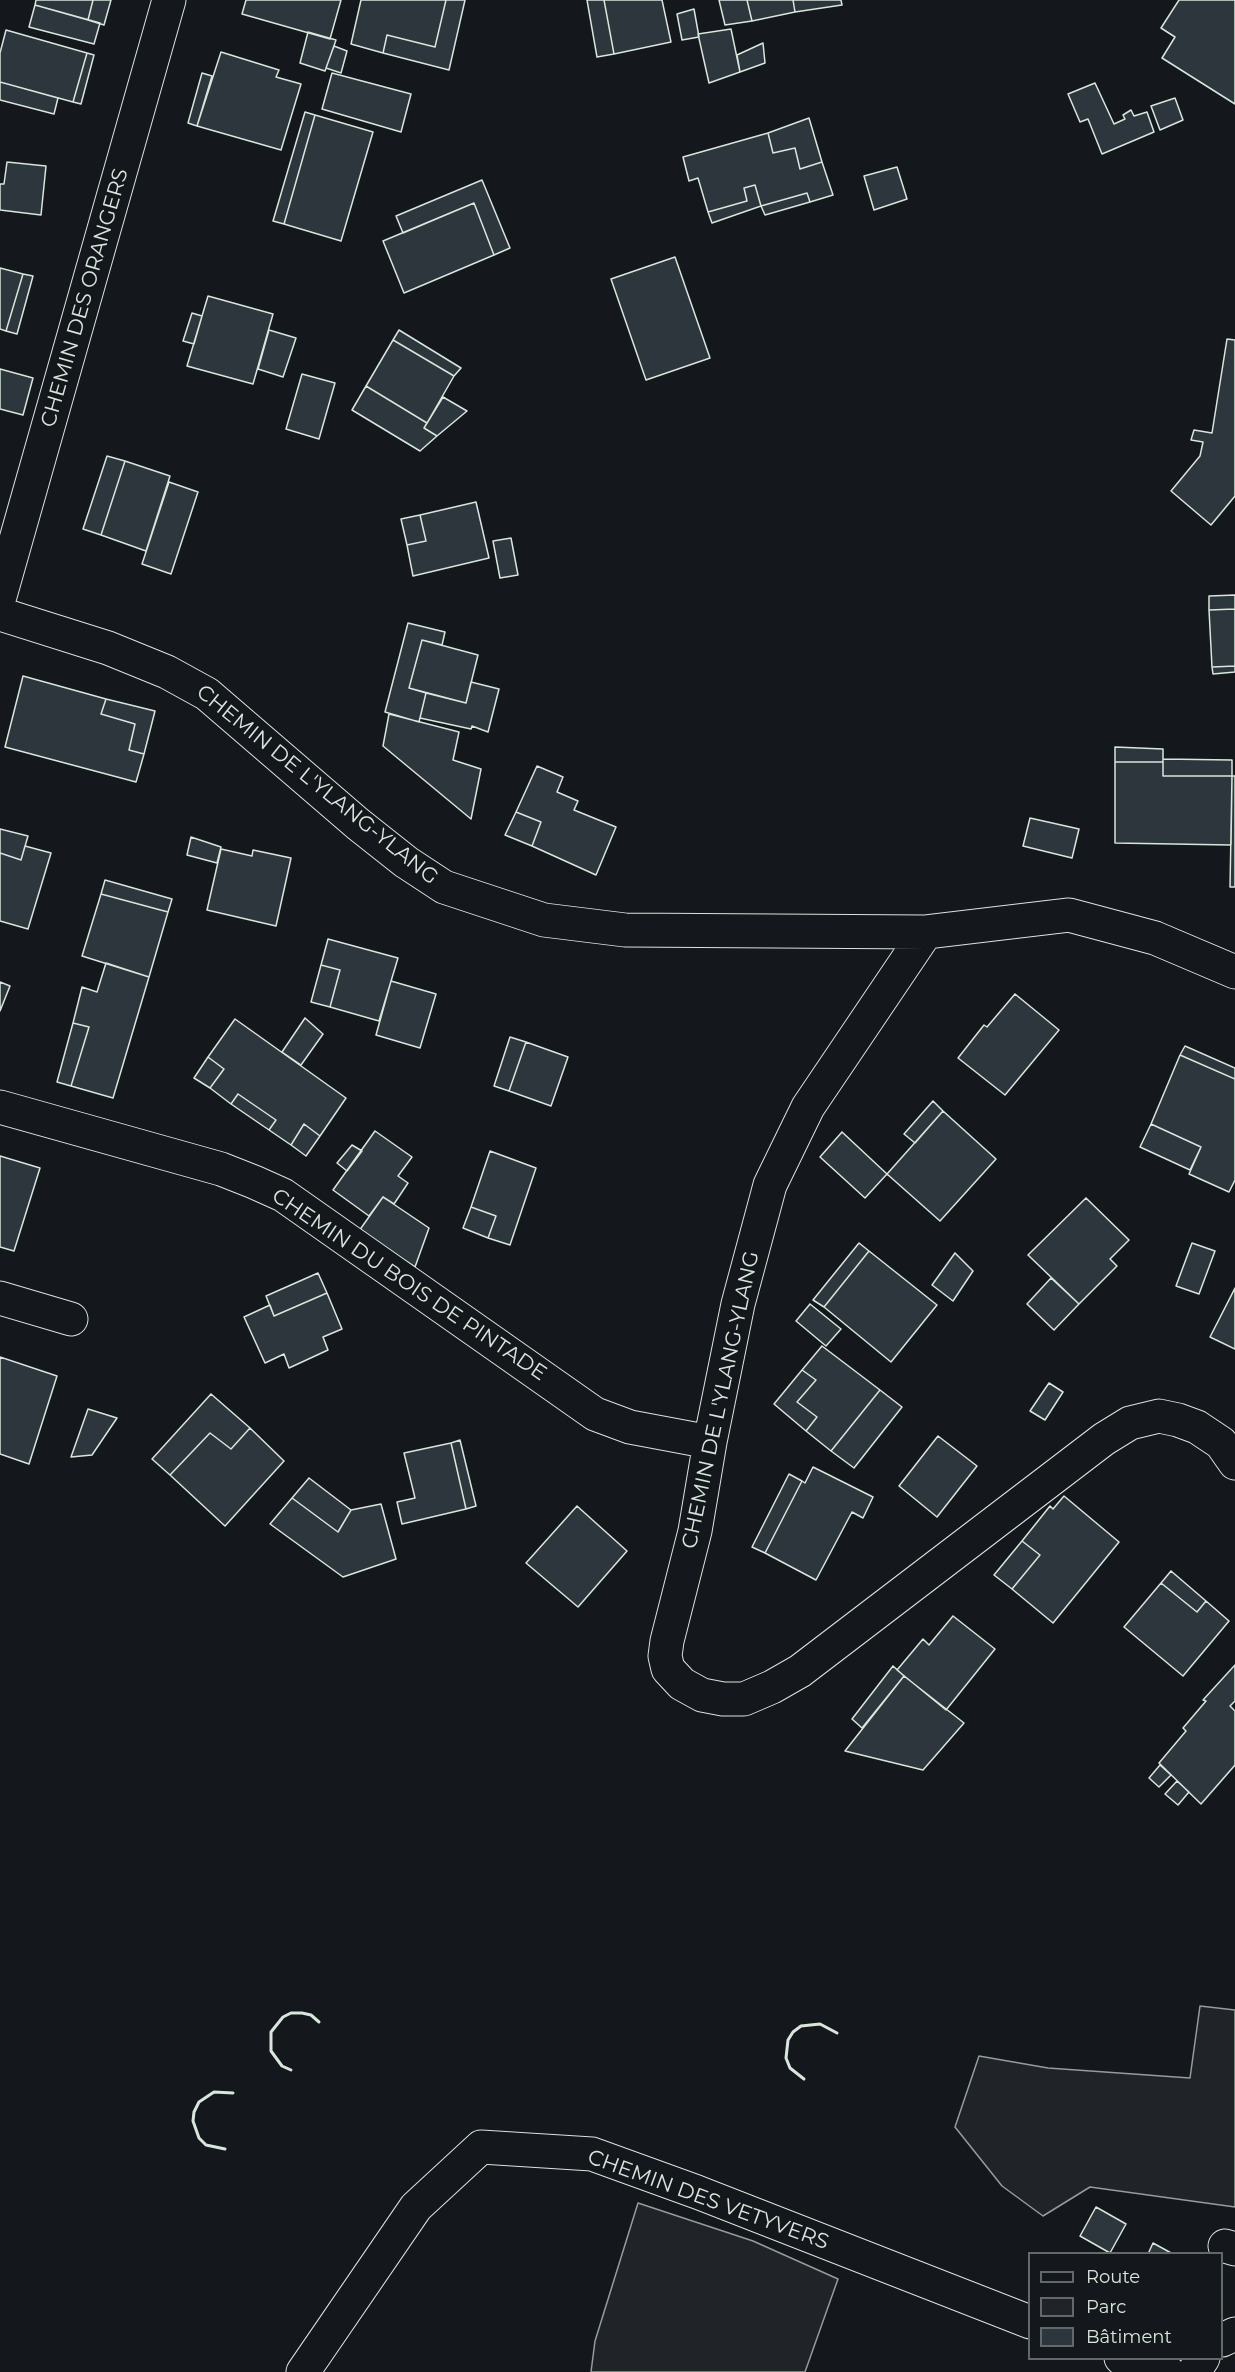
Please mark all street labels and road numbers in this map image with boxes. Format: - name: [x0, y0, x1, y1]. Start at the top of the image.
- street label: CHEMIN DES ORANGERS: [36, 166, 134, 430]
- street label: CHEMIN DE L'YLANG-YLANG: [191, 680, 443, 890]
- street label: CHEMIN DU BOIS DE PINTADE: [267, 1184, 551, 1386]
- street label: CHEMIN DE L'YLANG-YLANG: [677, 1249, 765, 1551]
- street label: CHEMIN DES VETYVERS: [584, 2145, 832, 2255]

